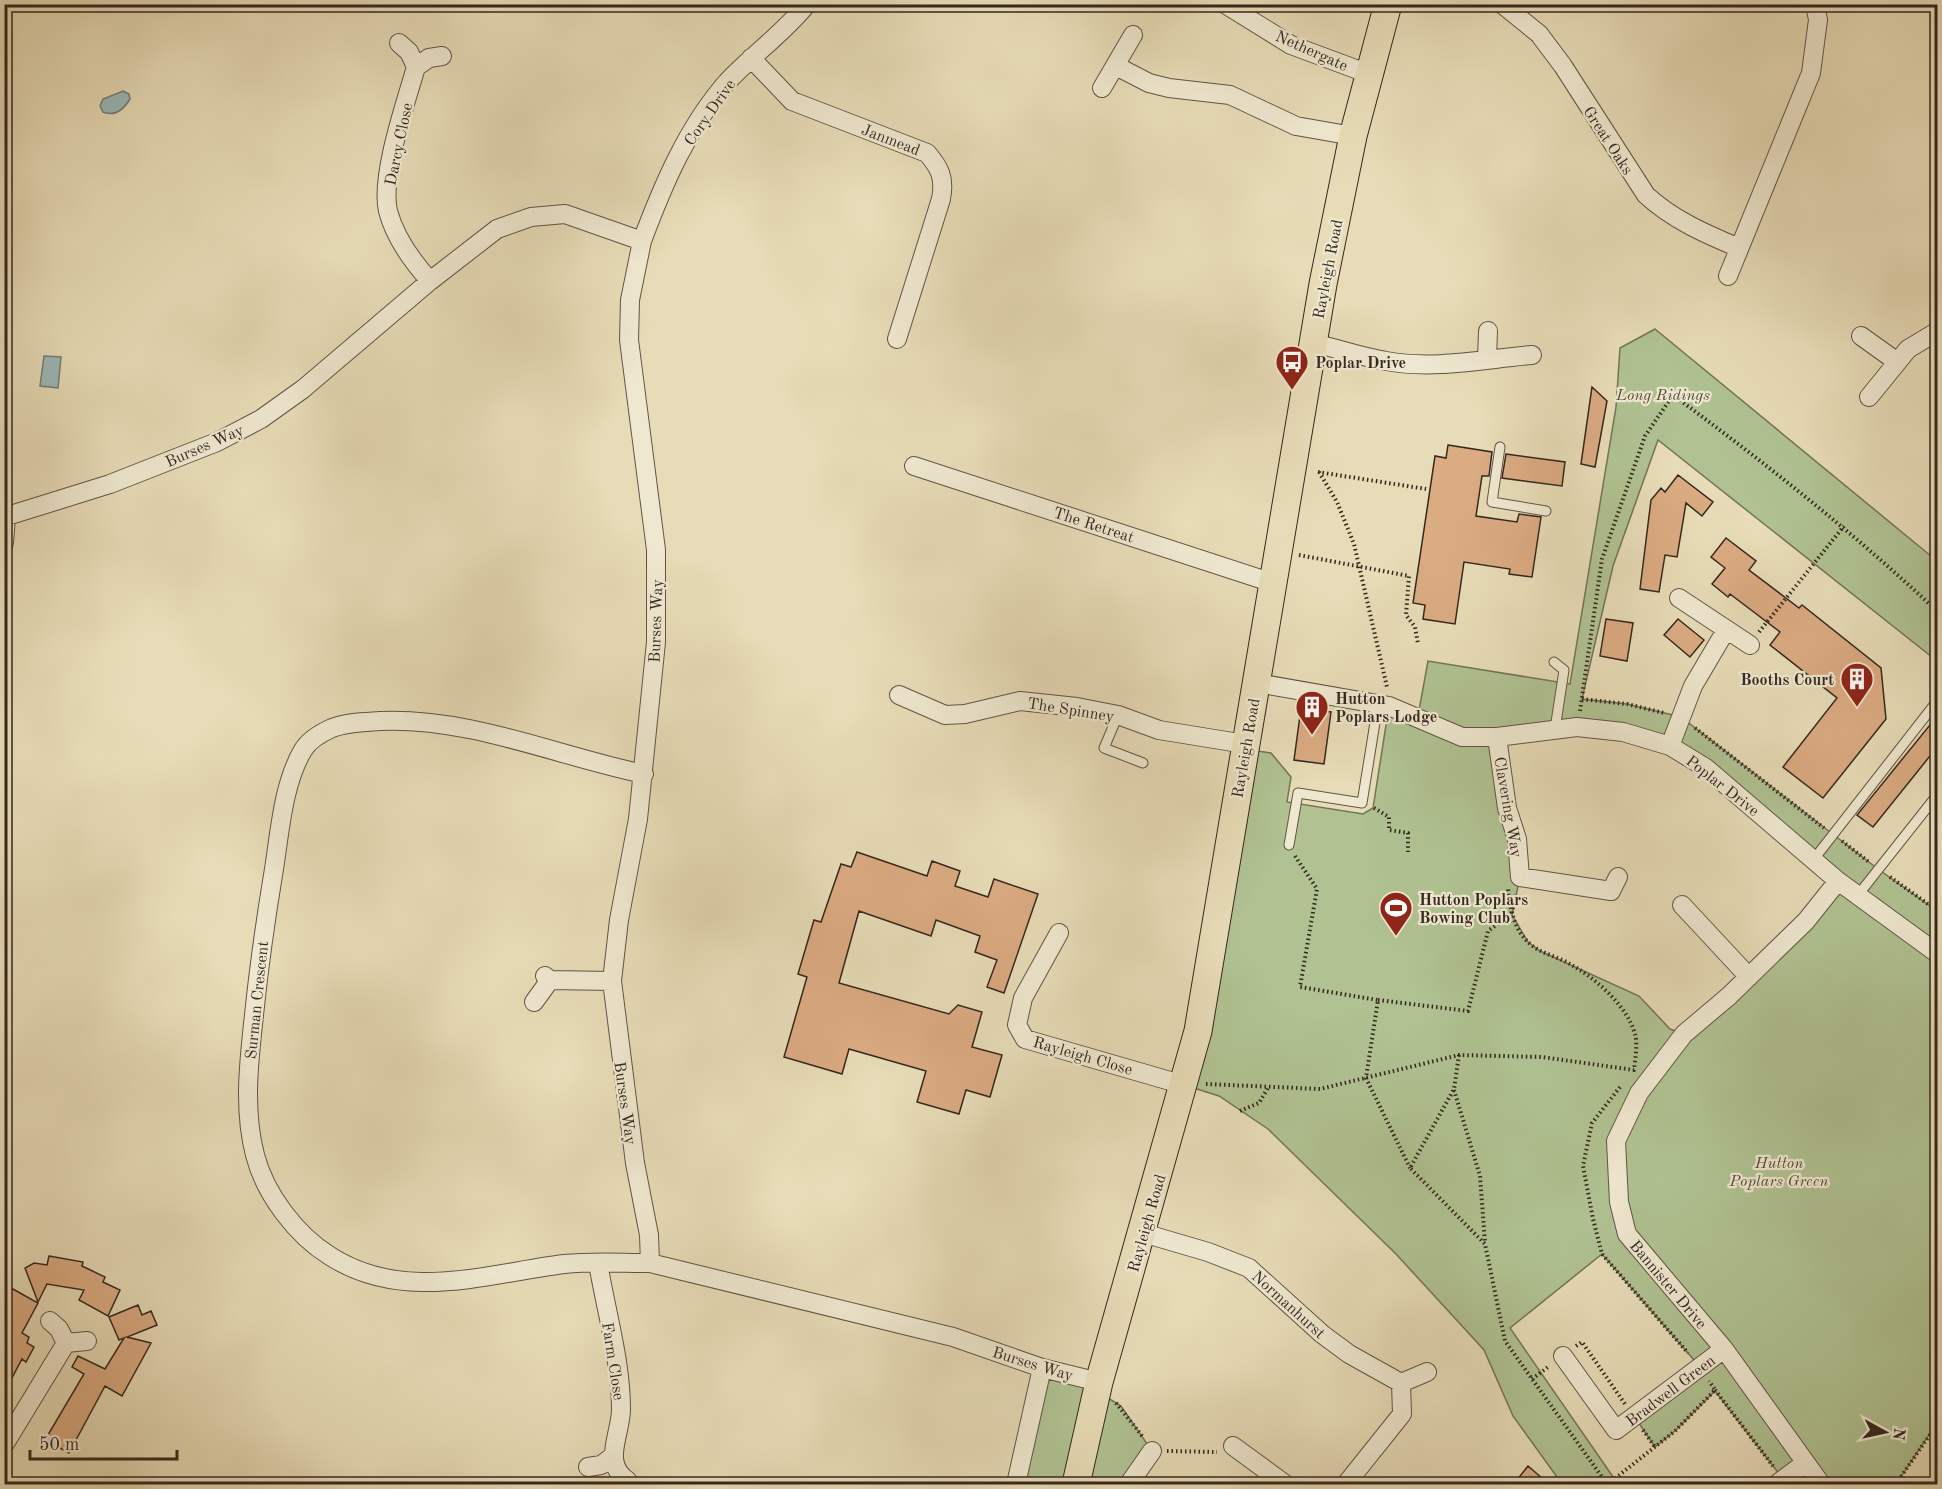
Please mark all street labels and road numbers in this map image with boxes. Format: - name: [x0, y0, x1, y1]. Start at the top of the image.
- street label: Nethergate: [1273, 29, 1350, 75]
- street label: Cory Drive: [682, 77, 739, 149]
- street label: Darcy Close: [383, 102, 417, 187]
- street label: Great Oaks: [1579, 104, 1635, 178]
- street label: Janmead: [859, 122, 922, 159]
- street label: Rayleigh Road: [1311, 218, 1346, 321]
- street label: Burses Way: [163, 422, 247, 471]
- street label: The Retreat: [1051, 505, 1136, 547]
- street label: Burses Way: [648, 578, 666, 663]
- street label: The Spinney: [1026, 696, 1116, 726]
- street label: Rayleigh Road: [1230, 697, 1264, 800]
- street label: Poplar Drive: [1682, 753, 1761, 820]
- street label: Clavering Way: [1490, 756, 1524, 860]
- street label: Surman Crescent: [244, 940, 272, 1060]
- street label: Rayleigh Close: [1031, 1035, 1134, 1079]
- street label: Burses Way: [610, 1061, 638, 1146]
- street label: Rayleigh Road: [1126, 1173, 1170, 1274]
- street label: Bannister Drive: [1626, 1238, 1709, 1333]
- street label: Normanhurst: [1248, 1269, 1328, 1343]
- street label: Farm Close: [598, 1321, 626, 1401]
- street label: Burses Way: [990, 1345, 1075, 1385]
- street label: Bradwell Green: [1623, 1353, 1719, 1430]

